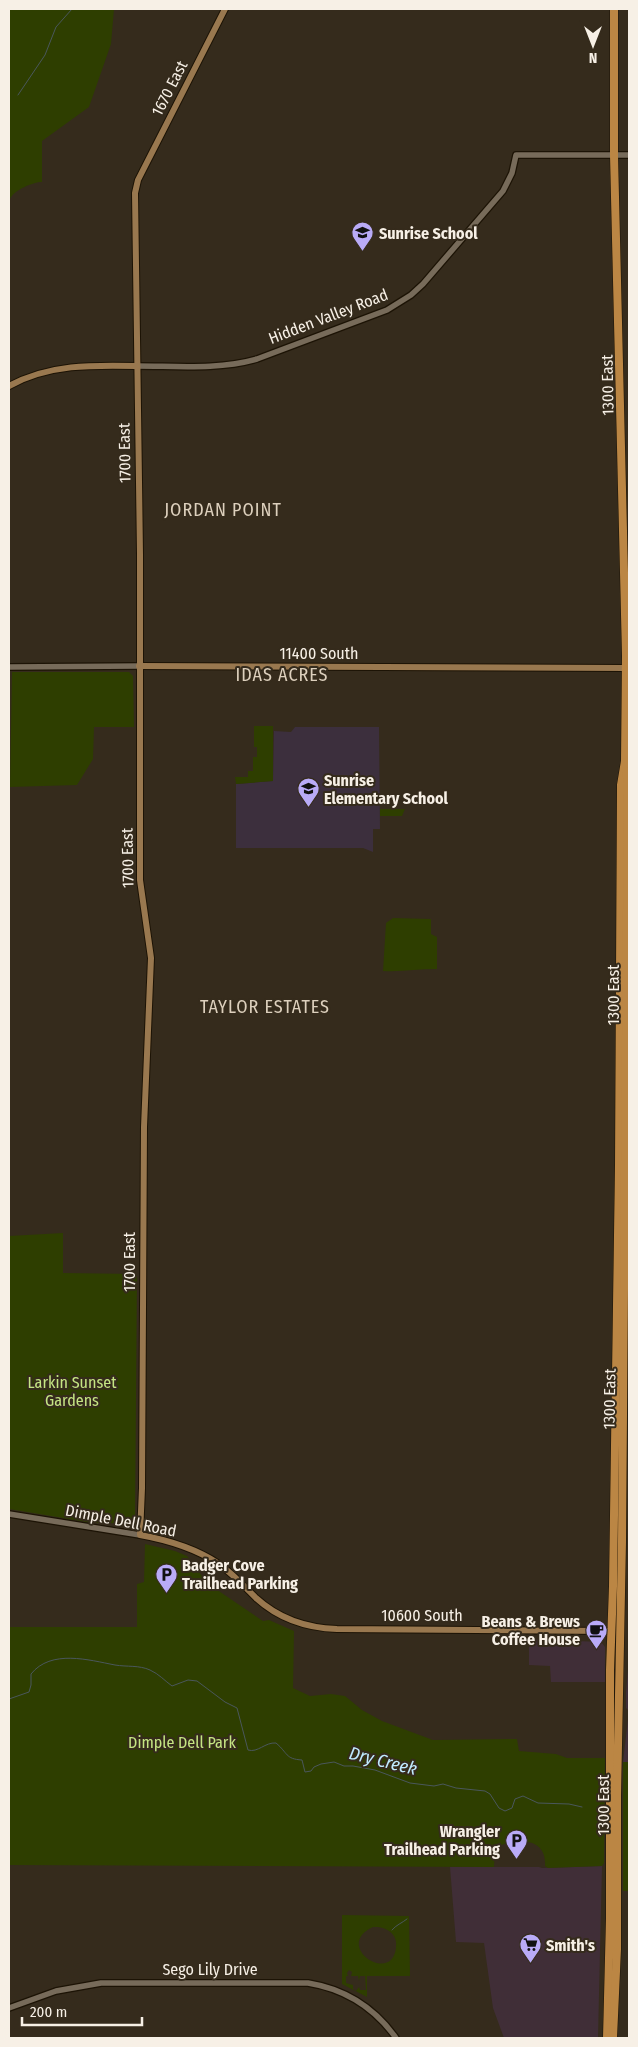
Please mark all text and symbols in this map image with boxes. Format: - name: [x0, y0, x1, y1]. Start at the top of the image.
- north arrow: [568, 20, 618, 70]
- text: N: [589, 49, 597, 66]
- street label: 1670 East: [148, 57, 192, 119]
- school or university icon: Sunrise School: [351, 221, 375, 252]
- place label: Sunrise School: [379, 224, 478, 243]
- street label: Hidden Valley Road: [266, 285, 391, 348]
- street label: 1300 East: [597, 354, 618, 416]
- street label: 1700 East: [114, 422, 135, 483]
- district label: JORDAN POINT: [164, 499, 282, 521]
- street label: 11400 South: [280, 644, 358, 663]
- district label: IDAS ACRES: [235, 664, 329, 686]
- place label: Sunrise Elementary School: [324, 771, 449, 808]
- school or university icon: Sunrise Elementary School: [296, 777, 320, 808]
- street label: 1700 East: [117, 827, 138, 888]
- street label: 1300 East: [604, 964, 623, 1026]
- district label: TAYLOR ESTATES: [200, 996, 330, 1018]
- street label: 1700 East: [120, 1231, 139, 1292]
- street label: 1300 East: [599, 1368, 620, 1430]
- park label: Larkin Sunset Gardens: [28, 1373, 117, 1410]
- street label: Dimple Dell Road: [64, 1500, 178, 1541]
- place label: Badger Cove Trailhead Parking: [182, 1556, 298, 1593]
- parking icon: Badger Cove Trailhead Parking: [154, 1562, 178, 1593]
- street label: 10600 South: [381, 1606, 463, 1625]
- place label: Beans & Brews Coffee House: [482, 1612, 580, 1649]
- cafe icon: Beans & Brews Coffee House: [584, 1618, 608, 1649]
- park label: Dimple Dell Park: [128, 1733, 236, 1752]
- water label: Dry Creek: [347, 1742, 419, 1780]
- street label: 1300 East: [594, 1774, 613, 1836]
- place label: Wrangler Trailhead Parking: [384, 1822, 500, 1859]
- parking icon: Wrangler Trailhead Parking: [504, 1828, 528, 1859]
- supermarket icon: Smith's: [518, 1933, 542, 1964]
- place label: Smith's: [546, 1936, 595, 1955]
- street label: Sego Lily Drive: [162, 1960, 258, 1979]
- scale bar: [22, 1994, 142, 2026]
- text: 200 m: [30, 2003, 67, 2021]

